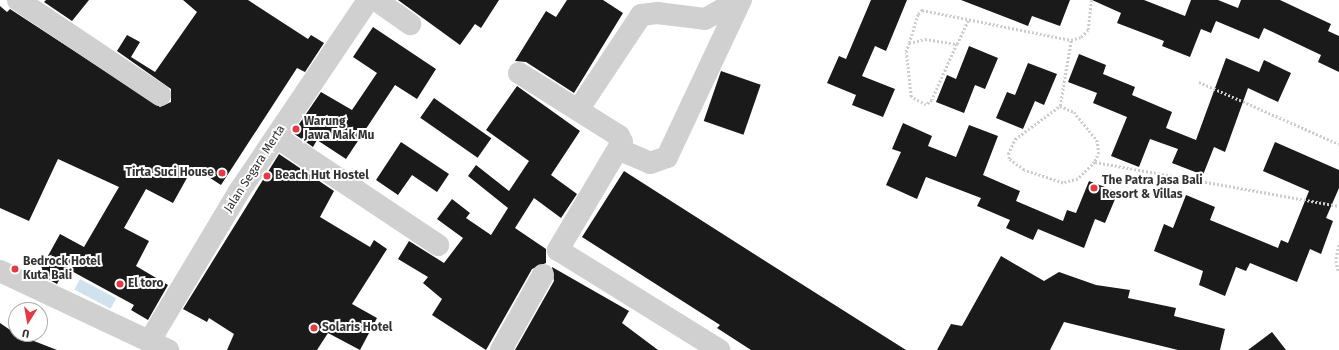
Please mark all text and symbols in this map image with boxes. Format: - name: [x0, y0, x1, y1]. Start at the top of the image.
- place label: Warung Jawa Mak Mu: [304, 115, 374, 143]
- street label: Jalan Segara Merta: [221, 123, 289, 215]
- marker: Warung Jawa Mak Mu: [291, 124, 301, 134]
- place label: Tirta Suci House: [125, 166, 214, 180]
- marker: Tirta Suci House: [217, 168, 227, 178]
- place label: Beach Hut Hostel: [275, 169, 369, 183]
- marker: Beach Hut Hostel: [262, 171, 272, 181]
- place label: The Patra Jasa Bali Resort & Villas: [1102, 174, 1203, 202]
- marker: The Patra Jasa Bali Resort & Villas: [1089, 183, 1099, 193]
- place label: Bedrock Hotel Kuta Bali: [23, 255, 101, 283]
- marker: Bedrock Hotel Kuta Bali: [10, 264, 20, 274]
- place label: El toro: [128, 277, 163, 291]
- marker: El toro: [115, 279, 125, 289]
- north arrow: [8, 302, 48, 342]
- place label: Solaris Hotel: [322, 321, 392, 335]
- marker: Solaris Hotel: [309, 323, 319, 333]
- text: U: [21, 326, 31, 340]

